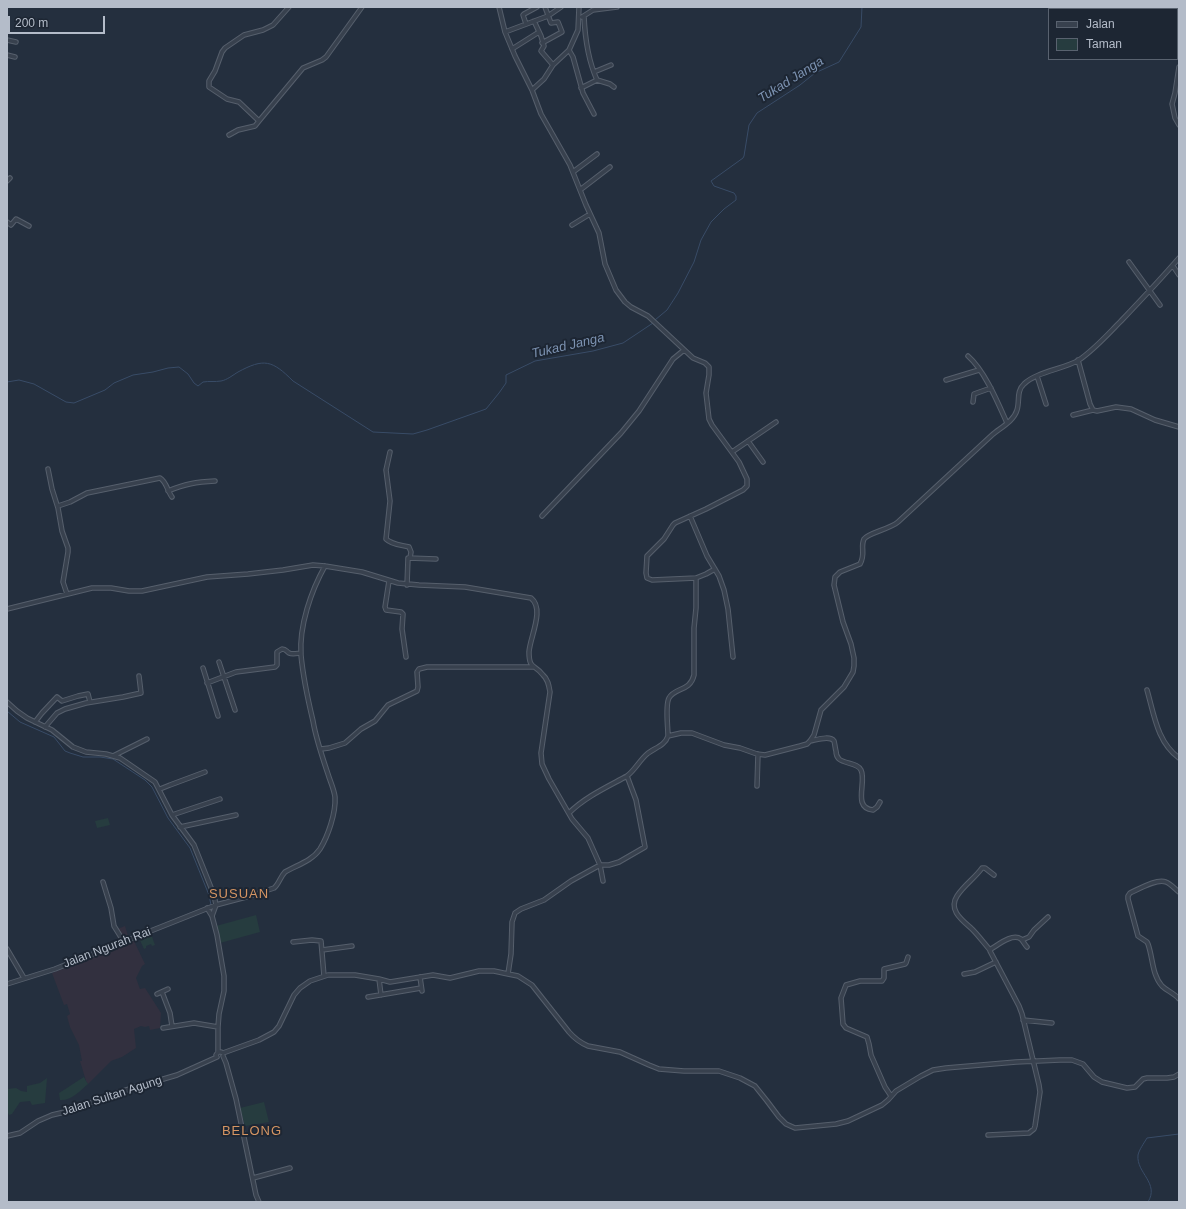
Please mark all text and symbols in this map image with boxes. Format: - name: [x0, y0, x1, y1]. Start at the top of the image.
- scale bar: [10, 8, 107, 34]
- legend: [1048, 8, 1178, 60]
- text: 200 m: [15, 16, 48, 30]
- text: Jalan: [1086, 17, 1115, 31]
- text: Taman: [1086, 37, 1122, 51]
- water label: Tukad Janga: [755, 54, 827, 106]
- water label: Tukad Janga: [530, 330, 606, 362]
- district label: SUSUAN: [209, 886, 269, 902]
- street label: Jalan Ngurah Rai: [61, 925, 153, 971]
- street label: Jalan Sultan Agung: [60, 1073, 164, 1119]
- district label: BELONG: [222, 1123, 282, 1139]

